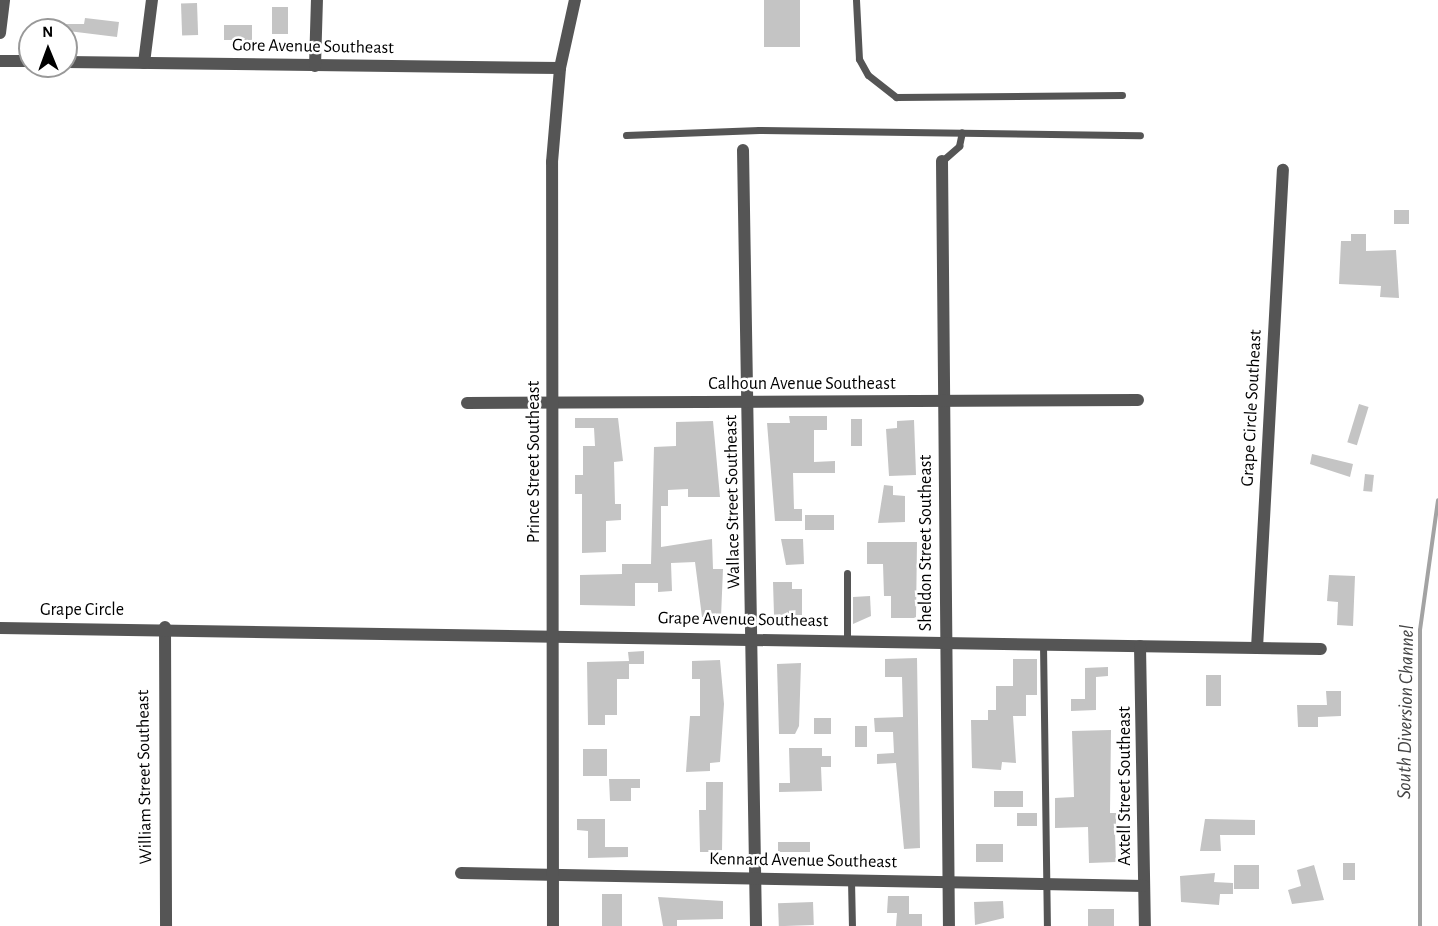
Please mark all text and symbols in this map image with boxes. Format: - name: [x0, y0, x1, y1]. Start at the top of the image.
- north arrow: [18, 18, 78, 78]
- text: N: [42, 24, 53, 40]
- street label: Gore Avenue Southeast: [232, 35, 394, 59]
- street label: Grape Circle Southeast: [1237, 329, 1267, 487]
- street label: Calhoun Avenue Southeast: [708, 373, 896, 395]
- street label: Prince Street Southeast: [523, 381, 545, 543]
- street label: Wallace Street Southeast: [721, 415, 745, 589]
- street label: Sheldon Street Southeast: [915, 455, 937, 631]
- street label: Grape Circle: [40, 599, 124, 621]
- street label: Grape Avenue Southeast: [658, 608, 828, 632]
- water label: South Diversion Channel: [1392, 625, 1420, 799]
- street label: William Street Southeast: [133, 689, 157, 865]
- street label: Axtell Street Southeast: [1114, 706, 1136, 866]
- street label: Kennard Avenue Southeast: [709, 849, 897, 873]

